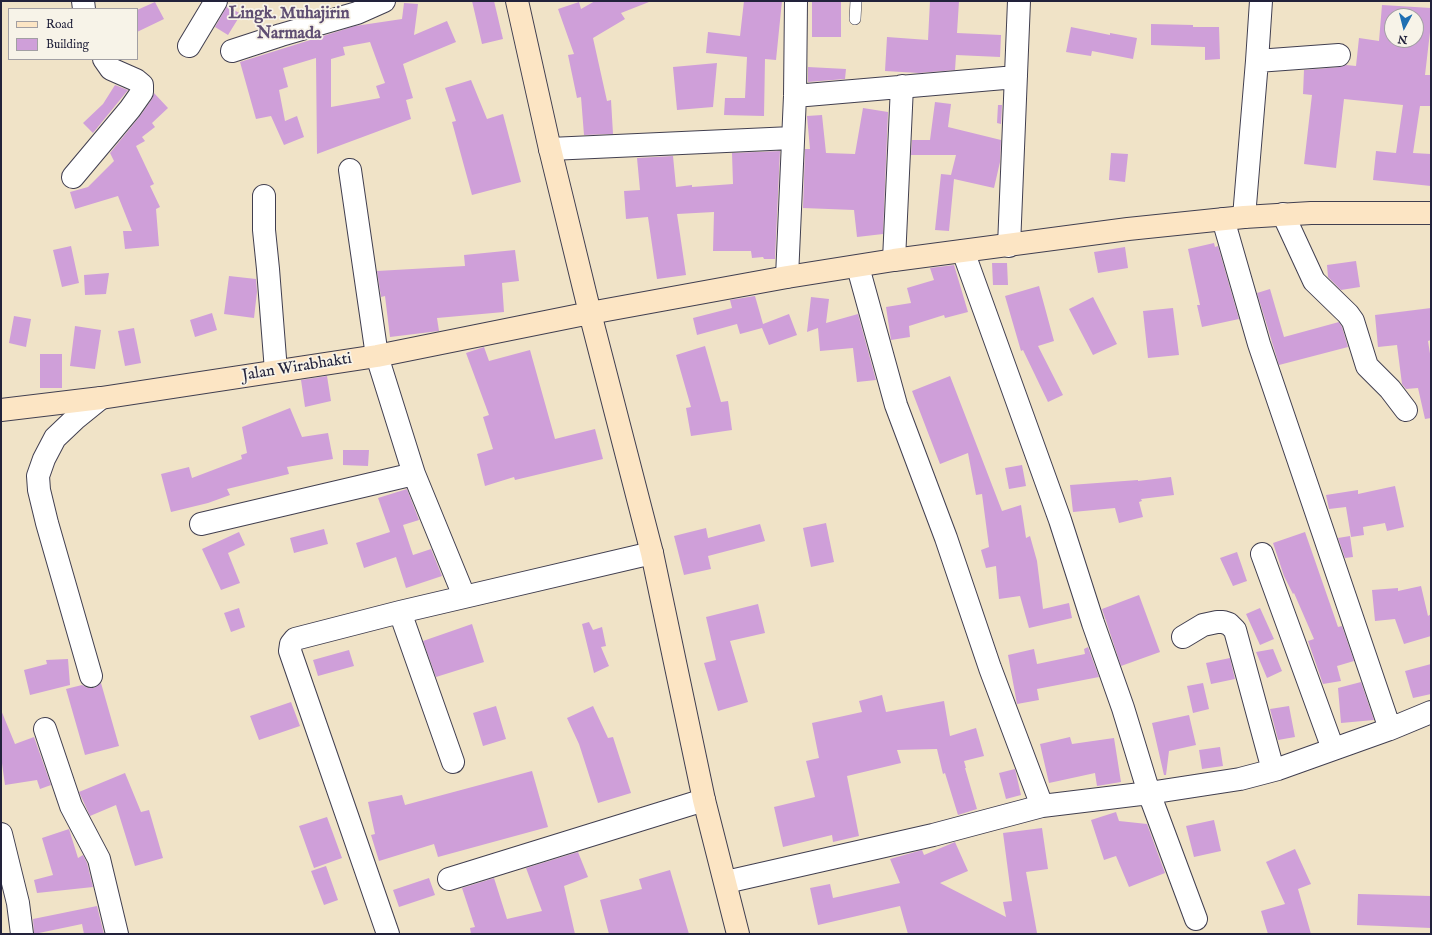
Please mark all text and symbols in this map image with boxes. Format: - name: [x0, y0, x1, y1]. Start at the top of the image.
- district label: Lingk. Muhajirin Narmada: [228, 5, 350, 45]
- legend: [8, 8, 138, 60]
- north arrow: [1384, 8, 1424, 48]
- text: Road: [46, 17, 73, 32]
- text: N: [1397, 31, 1408, 46]
- text: Building: [46, 37, 89, 52]
- street label: Jalan Wirabhakti: [241, 350, 353, 386]

